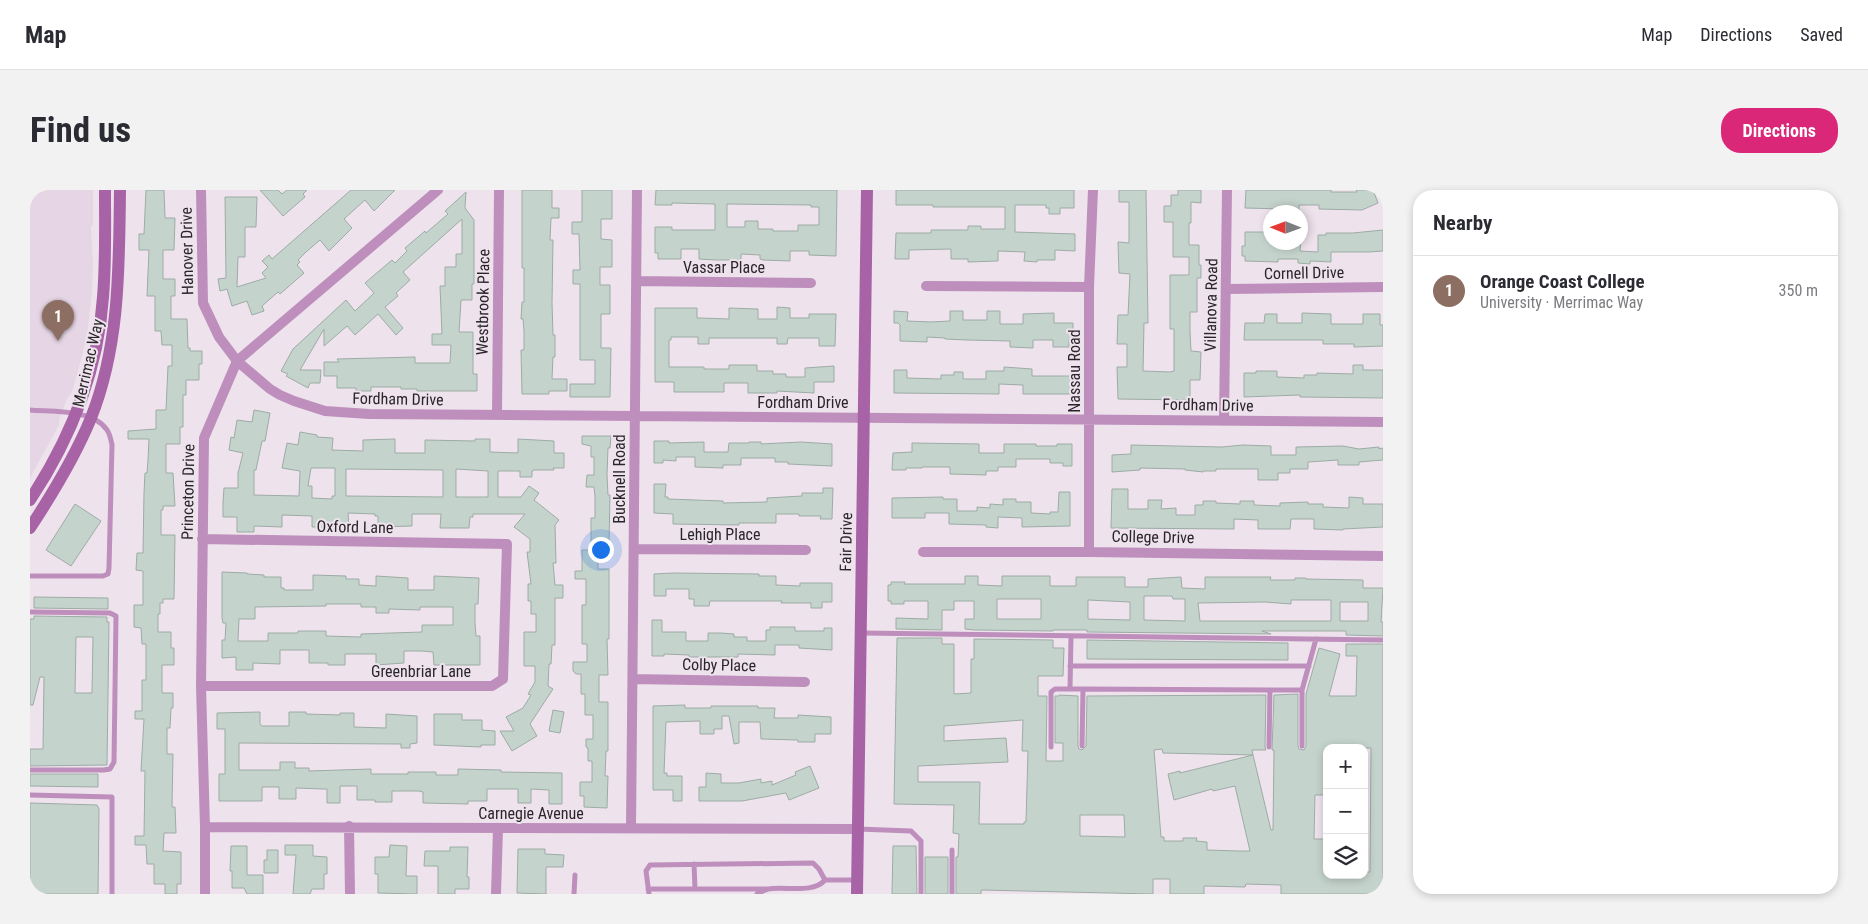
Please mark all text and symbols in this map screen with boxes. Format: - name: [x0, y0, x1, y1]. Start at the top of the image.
- text: Map: [25, 21, 66, 49]
- text: Map: [1641, 24, 1672, 45]
- text: Directions: [1700, 24, 1772, 45]
- text: Saved: [1800, 24, 1843, 45]
- button: Directions: [1721, 108, 1838, 153]
- text: Find us: [30, 110, 131, 151]
- north arrow: [1263, 205, 1308, 250]
- street label: Hanover Drive: [177, 207, 197, 295]
- text: Nearby: [1433, 211, 1492, 235]
- street label: Westbrook Place: [473, 249, 493, 355]
- street label: Vassar Place: [683, 258, 765, 277]
- street label: Villanova Road: [1201, 258, 1221, 352]
- street label: Cornell Drive: [1264, 263, 1344, 283]
- text: Orange Coast College: [1480, 270, 1645, 293]
- text: 1: [1445, 281, 1453, 300]
- text: 350 m: [1779, 281, 1818, 300]
- text: University · Merrimac Way: [1480, 293, 1643, 312]
- pin: 1: [42, 300, 74, 341]
- street label: Merrimac Way: [69, 317, 107, 409]
- street label: Nassau Road: [1065, 329, 1084, 413]
- street label: Fordham Drive: [352, 389, 444, 409]
- street label: Fordham Drive: [757, 393, 849, 412]
- street label: Fordham Drive: [1162, 395, 1254, 415]
- street label: Bucknell Road: [610, 434, 629, 524]
- street label: Princeton Drive: [178, 444, 198, 540]
- street label: Fair Drive: [836, 512, 856, 572]
- street label: Oxford Lane: [317, 517, 393, 537]
- street label: Lehigh Place: [680, 525, 760, 544]
- street label: College Drive: [1111, 527, 1195, 547]
- your location: [588, 537, 614, 563]
- street label: Colby Place: [682, 655, 756, 675]
- street label: Greenbriar Lane: [371, 662, 471, 681]
- map controls: [1323, 744, 1368, 879]
- button: +: [1323, 744, 1368, 789]
- button: −: [1323, 789, 1368, 834]
- street label: Carnegie Avenue: [478, 804, 584, 823]
- button: layers: [1323, 834, 1368, 879]

